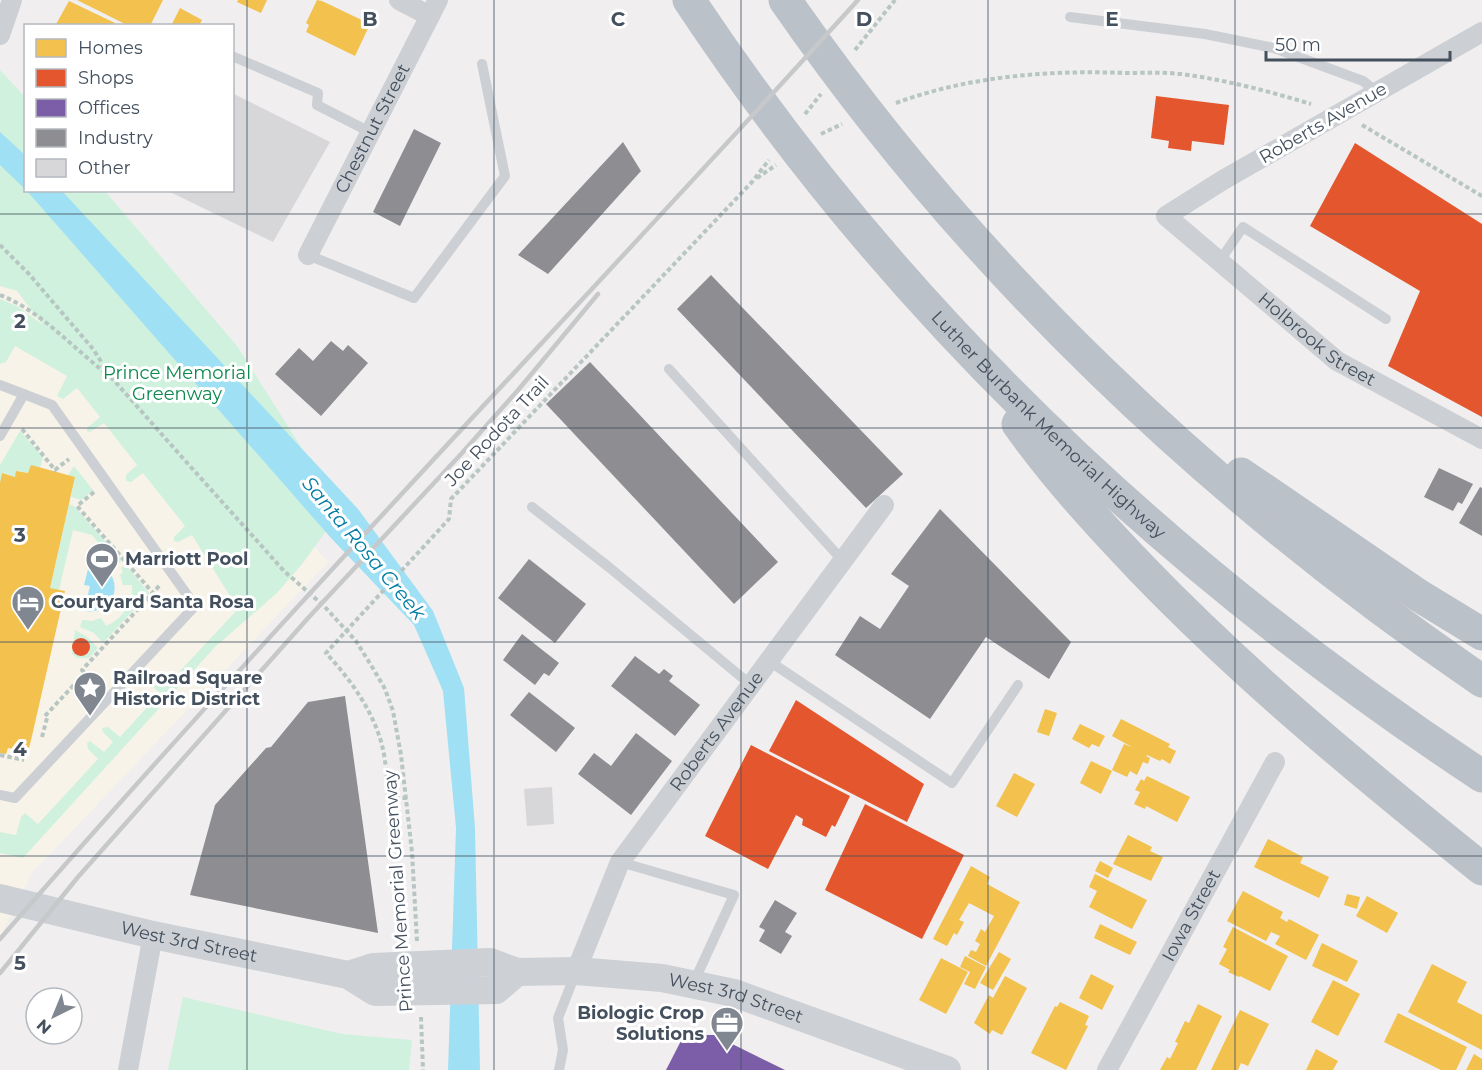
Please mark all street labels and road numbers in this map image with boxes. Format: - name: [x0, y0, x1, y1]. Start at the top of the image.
- street label: Chestnut Street: [330, 60, 415, 197]
- street label: Roberts Avenue: [1255, 78, 1391, 168]
- street label: Holbrook Street: [1253, 288, 1380, 391]
- street label: Luther Burbank Memorial Highway: [927, 306, 1170, 543]
- street label: Joe Rodota Trail: [440, 371, 554, 491]
- street label: Roberts Avenue: [665, 667, 768, 796]
- street label: Prince Memorial Greenway: [379, 769, 417, 1013]
- street label: Iowa Street: [1157, 866, 1225, 965]
- street label: West 3rd Street: [118, 917, 259, 967]
- street label: West 3rd Street: [667, 969, 806, 1028]

